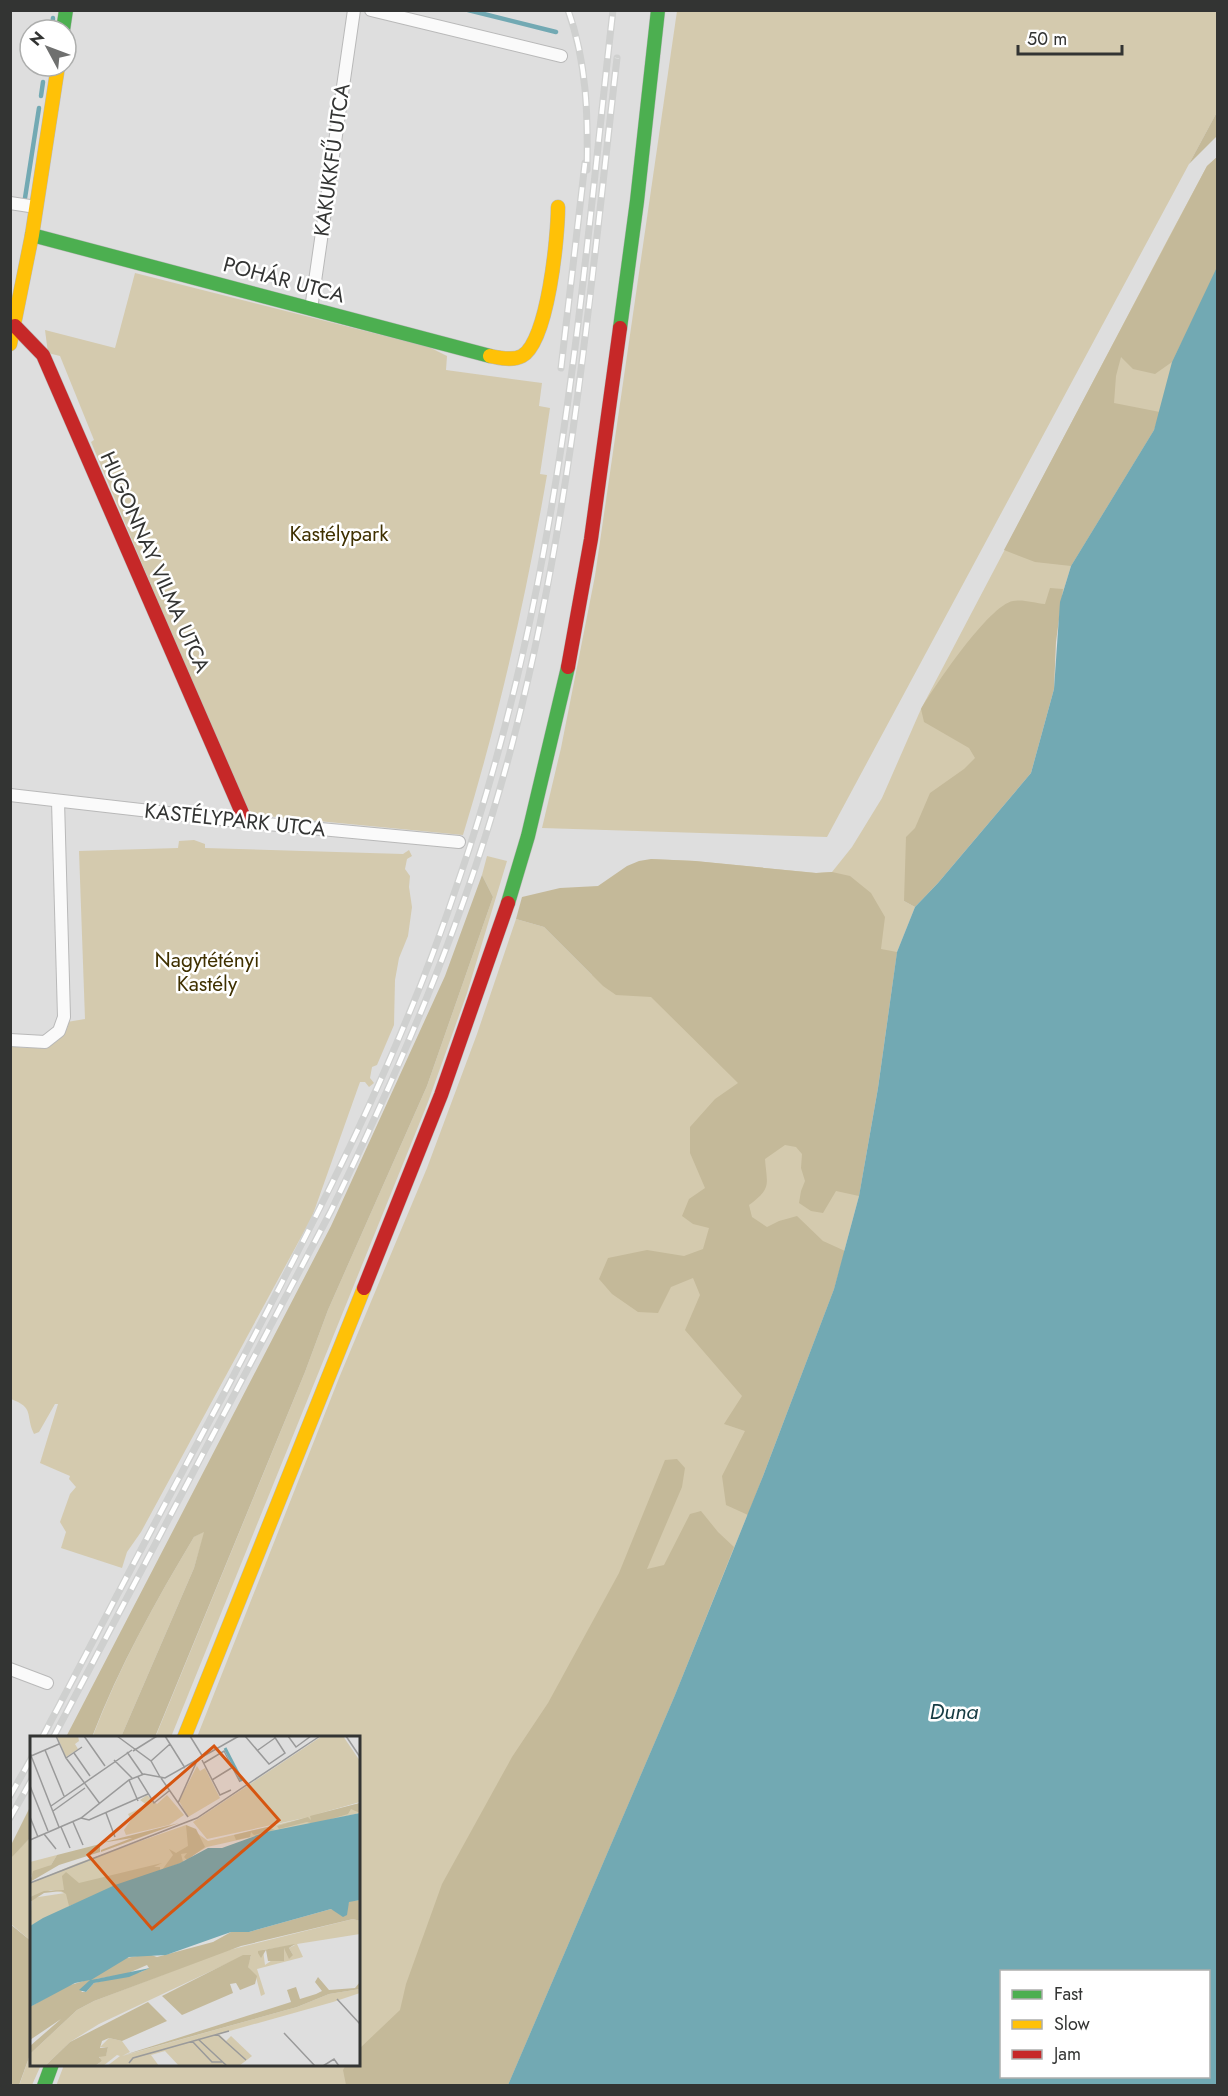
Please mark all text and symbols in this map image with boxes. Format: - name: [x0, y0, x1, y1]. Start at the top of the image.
- north arrow: [18, 18, 78, 78]
- scale bar: [1018, 18, 1122, 56]
- text: N: [24, 26, 50, 51]
- text: 50 m: [1027, 26, 1067, 52]
- street label: KAKUKKFŰ UTCA: [306, 81, 358, 238]
- street label: POHÁR UTCA: [220, 249, 348, 311]
- street label: HUGONNAY VILMA UTCA: [93, 447, 217, 678]
- park label: Kastélypark: [290, 519, 389, 549]
- street label: KASTÉLYPARK UTCA: [143, 796, 327, 844]
- park label: Nagytétényi Kastély: [155, 945, 259, 999]
- water label: Duna: [929, 1695, 979, 1727]
- inset map: [30, 1736, 360, 2066]
- legend: [1000, 1970, 1210, 2078]
- text: Fast: [1054, 1981, 1083, 2007]
- text: Slow: [1054, 2011, 1091, 2037]
- text: Jam: [1052, 2041, 1081, 2067]

